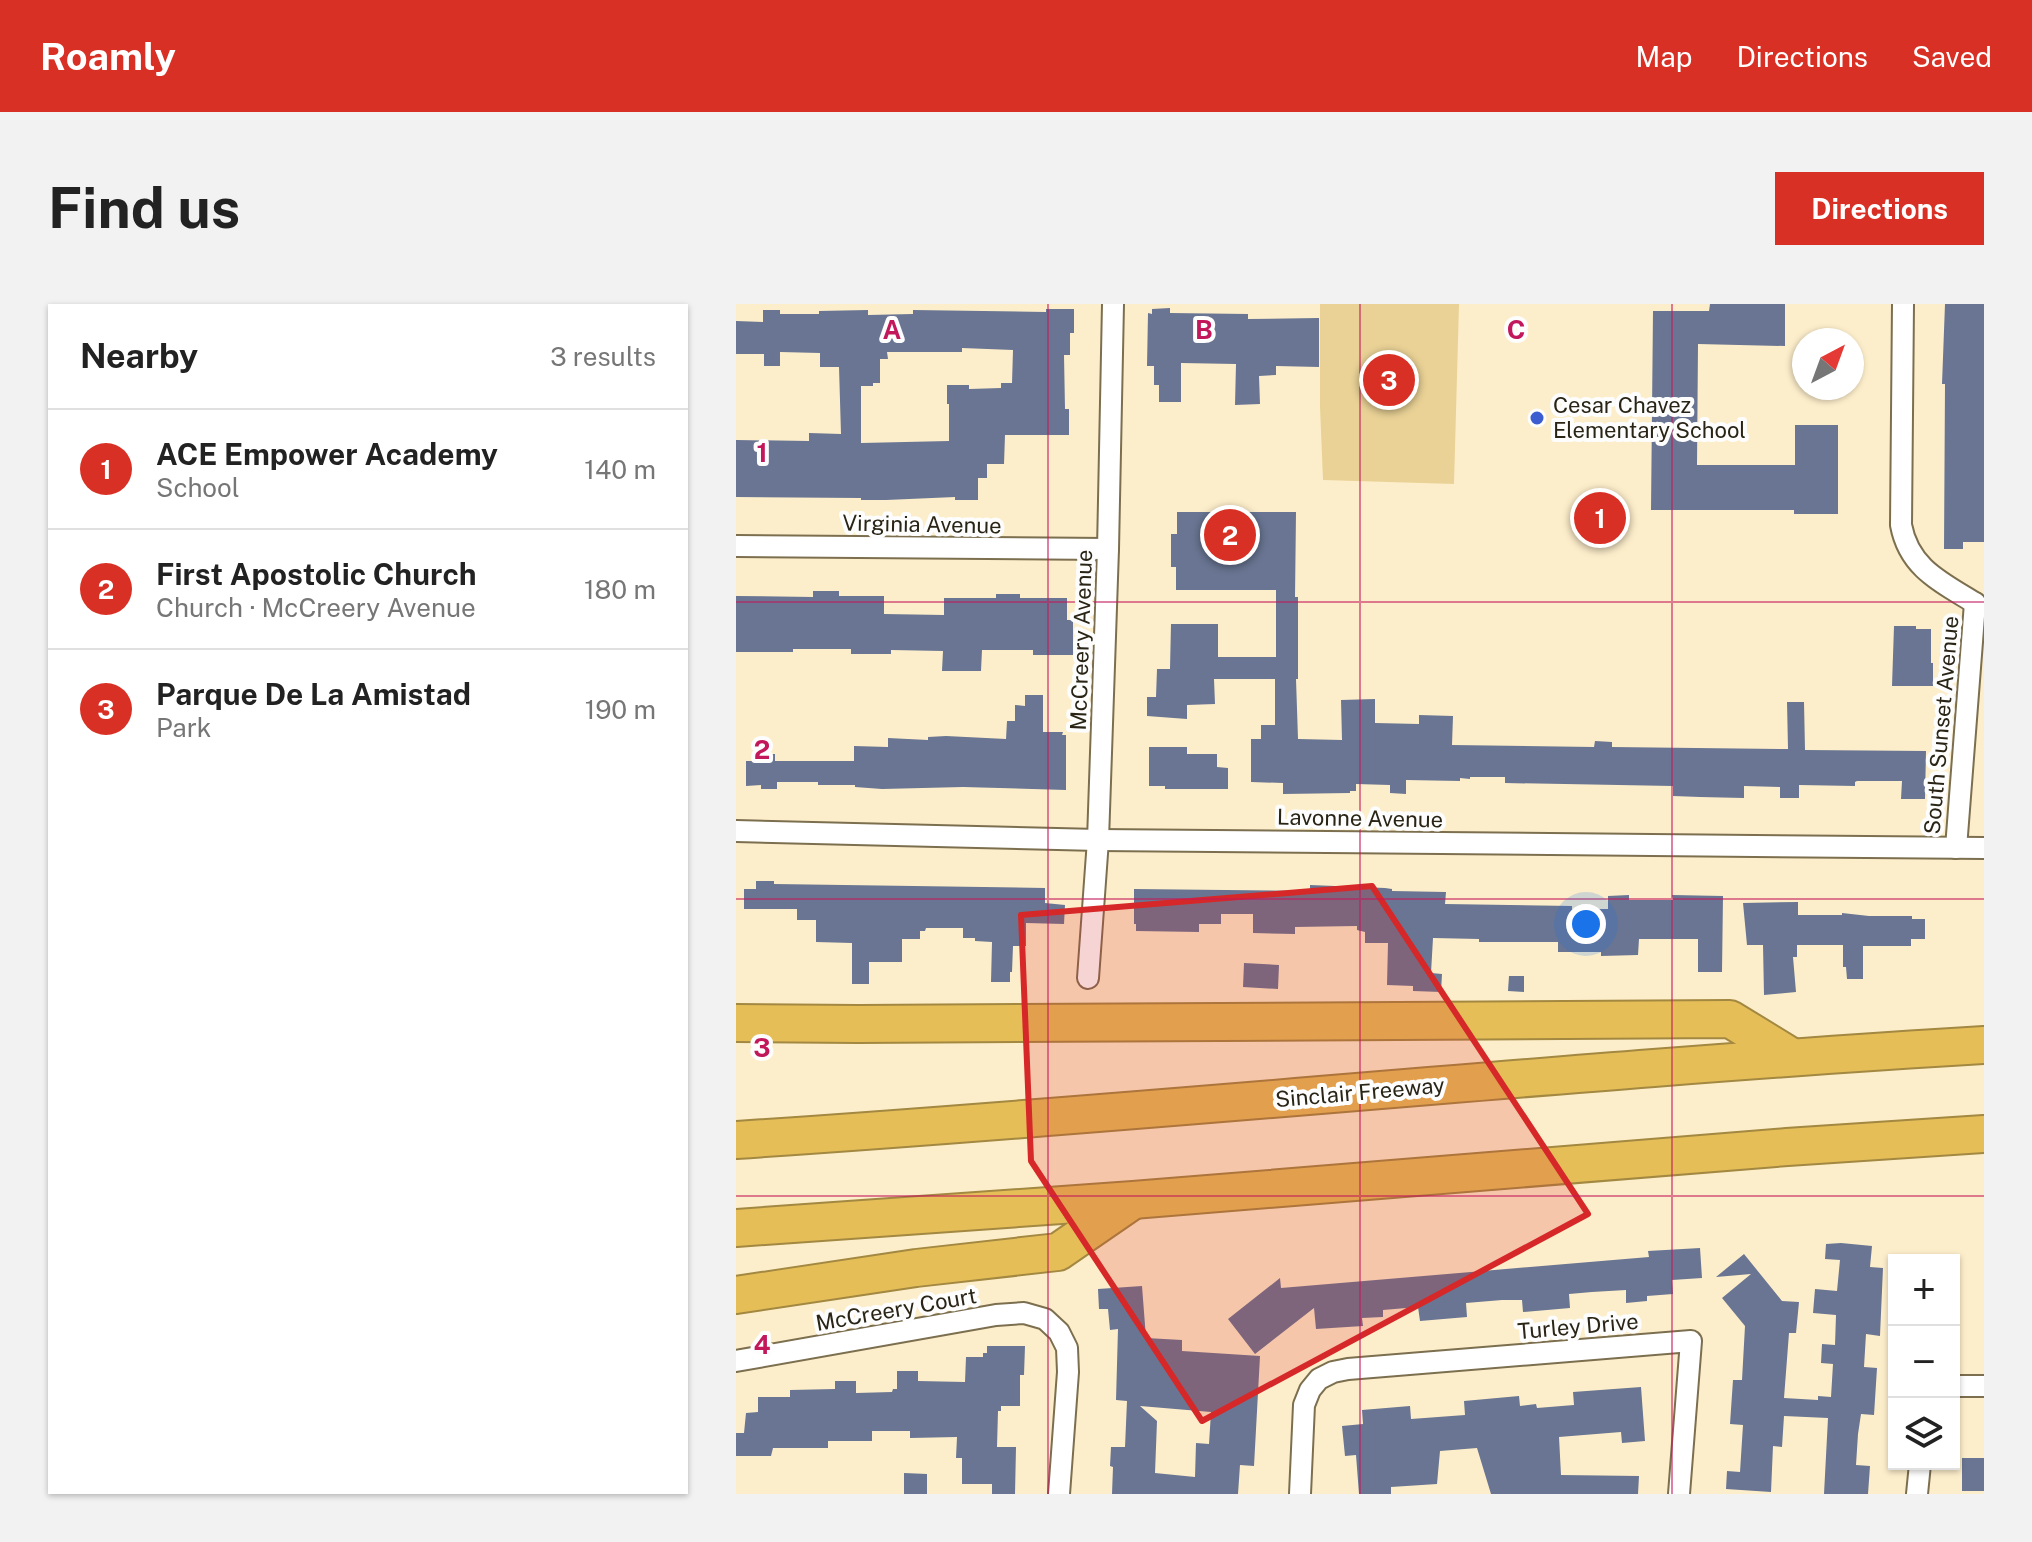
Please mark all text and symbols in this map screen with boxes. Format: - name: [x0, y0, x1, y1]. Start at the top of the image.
- text: Roamly: [40, 34, 176, 79]
- text: Map: [1636, 40, 1692, 73]
- text: Directions: [1736, 40, 1868, 73]
- text: Saved: [1912, 40, 1992, 73]
- button: Directions: [1775, 172, 1984, 245]
- text: Find us: [48, 175, 240, 241]
- text: A: [883, 314, 902, 345]
- text: B: [1195, 314, 1213, 345]
- text: C: [1507, 314, 1525, 345]
- north arrow: [1792, 328, 1864, 400]
- text: Nearby: [80, 336, 198, 376]
- text: 3 results: [550, 341, 656, 372]
- pin: 3: [1363, 350, 1415, 410]
- place label: Cesar Chavez Elementary School: [1553, 392, 1746, 443]
- marker: Cesar Chavez Elementary School: [1528, 409, 1546, 427]
- text: ACE Empower Academy: [156, 436, 498, 472]
- text: 1: [756, 437, 768, 468]
- text: 1: [100, 454, 112, 485]
- text: 140 m: [584, 454, 656, 485]
- text: School: [156, 472, 240, 503]
- pin: 1: [1574, 488, 1626, 548]
- pin: 2: [1204, 505, 1256, 565]
- street label: Virginia Avenue: [842, 510, 1002, 538]
- street label: McCreery Avenue: [1065, 549, 1097, 731]
- text: First Apostolic Church: [156, 556, 477, 592]
- text: 2: [98, 574, 114, 605]
- text: 180 m: [584, 574, 656, 605]
- text: Church · McCreery Avenue: [156, 592, 476, 623]
- street label: South Sunset Avenue: [1918, 615, 1964, 835]
- text: Parque De La Amistad: [156, 676, 471, 712]
- text: 3: [97, 694, 115, 725]
- text: 190 m: [585, 694, 656, 725]
- text: Park: [156, 712, 211, 743]
- text: 2: [754, 734, 770, 765]
- street label: Lavonne Avenue: [1277, 804, 1443, 832]
- your location: [1566, 904, 1606, 944]
- text: 3: [753, 1032, 771, 1063]
- street label: Sinclair Freeway: [1274, 1072, 1446, 1112]
- map controls: [1888, 1254, 1960, 1470]
- button: +: [1888, 1254, 1960, 1326]
- street label: McCreery Court: [813, 1282, 979, 1336]
- street label: Turley Drive: [1516, 1308, 1640, 1344]
- button: −: [1888, 1326, 1960, 1398]
- text: 4: [753, 1329, 771, 1360]
- button: layers: [1888, 1398, 1960, 1470]

